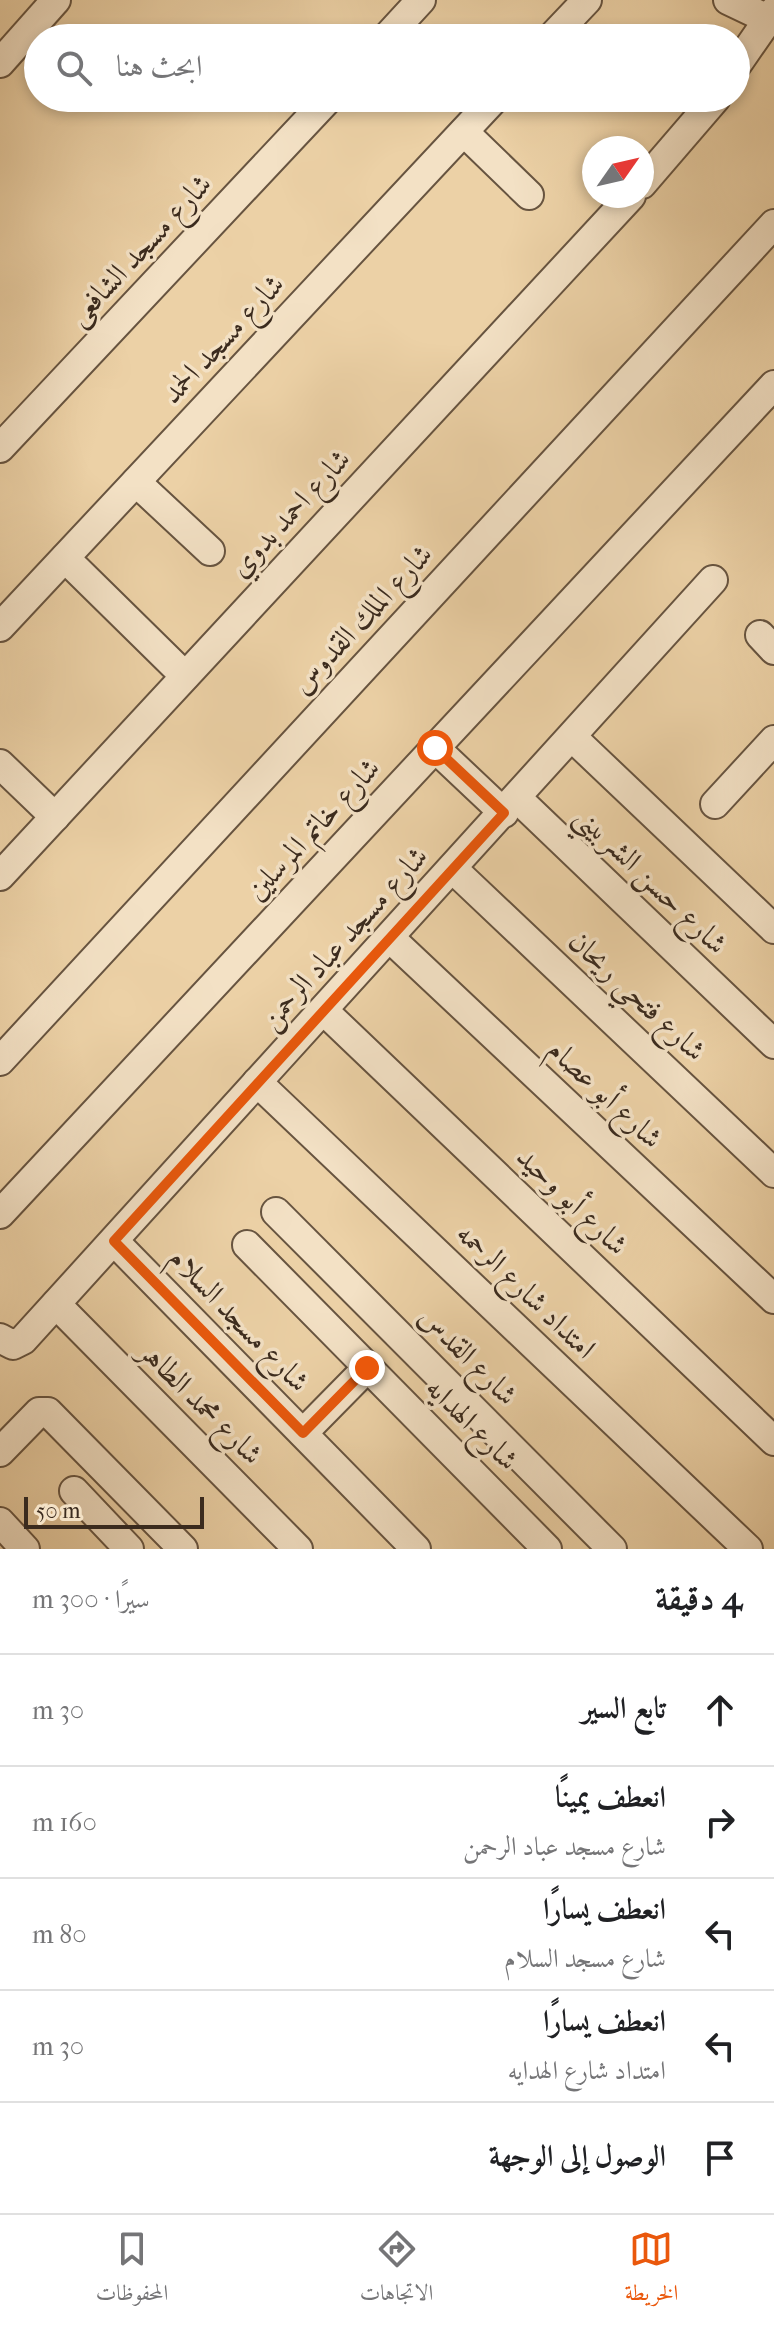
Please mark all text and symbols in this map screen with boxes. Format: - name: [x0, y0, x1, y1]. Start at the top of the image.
- search box: [24, 24, 750, 112]
- icon: search: [52, 46, 96, 90]
- text: ابحث هنا: [116, 49, 202, 84]
- north arrow: [582, 136, 654, 208]
- street label: شارع مسجد الشافعى: [61, 167, 224, 338]
- street label: شارع مسجد الحمد: [154, 267, 297, 416]
- street label: شارع احمد بدوي: [222, 442, 363, 589]
- street label: شارع الملك القدوس: [284, 537, 445, 706]
- route start: [417, 730, 453, 766]
- street label: شارع خاتم المرسلين: [238, 751, 393, 913]
- street label: شارع حسن الشربيني: [561, 798, 735, 969]
- street label: شارع مسجد عباد الرحمن: [253, 839, 441, 1041]
- street label: شارع فتحي ريحان: [554, 924, 713, 1076]
- street label: شارع أبو عصام: [535, 1029, 672, 1162]
- street label: شارع أبو وحيد: [504, 1137, 638, 1268]
- street label: امتداد شارع الرحمه: [444, 1216, 603, 1371]
- street label: شارع مسجد السلام: [156, 1241, 317, 1405]
- street label: شارع القدس: [406, 1299, 525, 1418]
- street label: شارع محمد الطاهر: [125, 1332, 270, 1477]
- route end: [349, 1350, 385, 1386]
- street label: شارع الهدايه: [413, 1370, 526, 1483]
- scale bar: [24, 1493, 204, 1529]
- text: 50 m: [36, 1498, 81, 1524]
- text: 4 دقيقة: [655, 1578, 742, 1618]
- text: سيرًا · 300 m: [32, 1584, 150, 1615]
- icon: ahead: [698, 1688, 742, 1732]
- text: تابع السير: [581, 1691, 666, 1726]
- text: 30 m: [32, 1695, 84, 1726]
- text: انعطف يمينًا: [555, 1780, 666, 1815]
- icon: right: [698, 1800, 742, 1844]
- text: 160 m: [32, 1807, 97, 1838]
- text: شارع مسجد عباد الرحمن: [463, 1831, 666, 1862]
- text: انعطف يسارًا: [543, 1892, 666, 1927]
- icon: left: [698, 1912, 742, 1956]
- text: 80 m: [32, 1919, 87, 1950]
- text: شارع مسجد السلام: [504, 1943, 666, 1974]
- text: انعطف يسارًا: [543, 2004, 666, 2039]
- icon: left: [698, 2024, 742, 2068]
- text: 30 m: [32, 2031, 84, 2062]
- text: امتداد شارع الهدايه: [508, 2055, 666, 2086]
- icon: arrive: [698, 2136, 742, 2180]
- text: الوصول إلى الوجهة: [489, 2139, 666, 2174]
- tab: المحفوظات: [96, 2227, 168, 2314]
- tab: الاتجاهات: [360, 2227, 433, 2314]
- tab: الخريطة: [625, 2227, 678, 2314]

